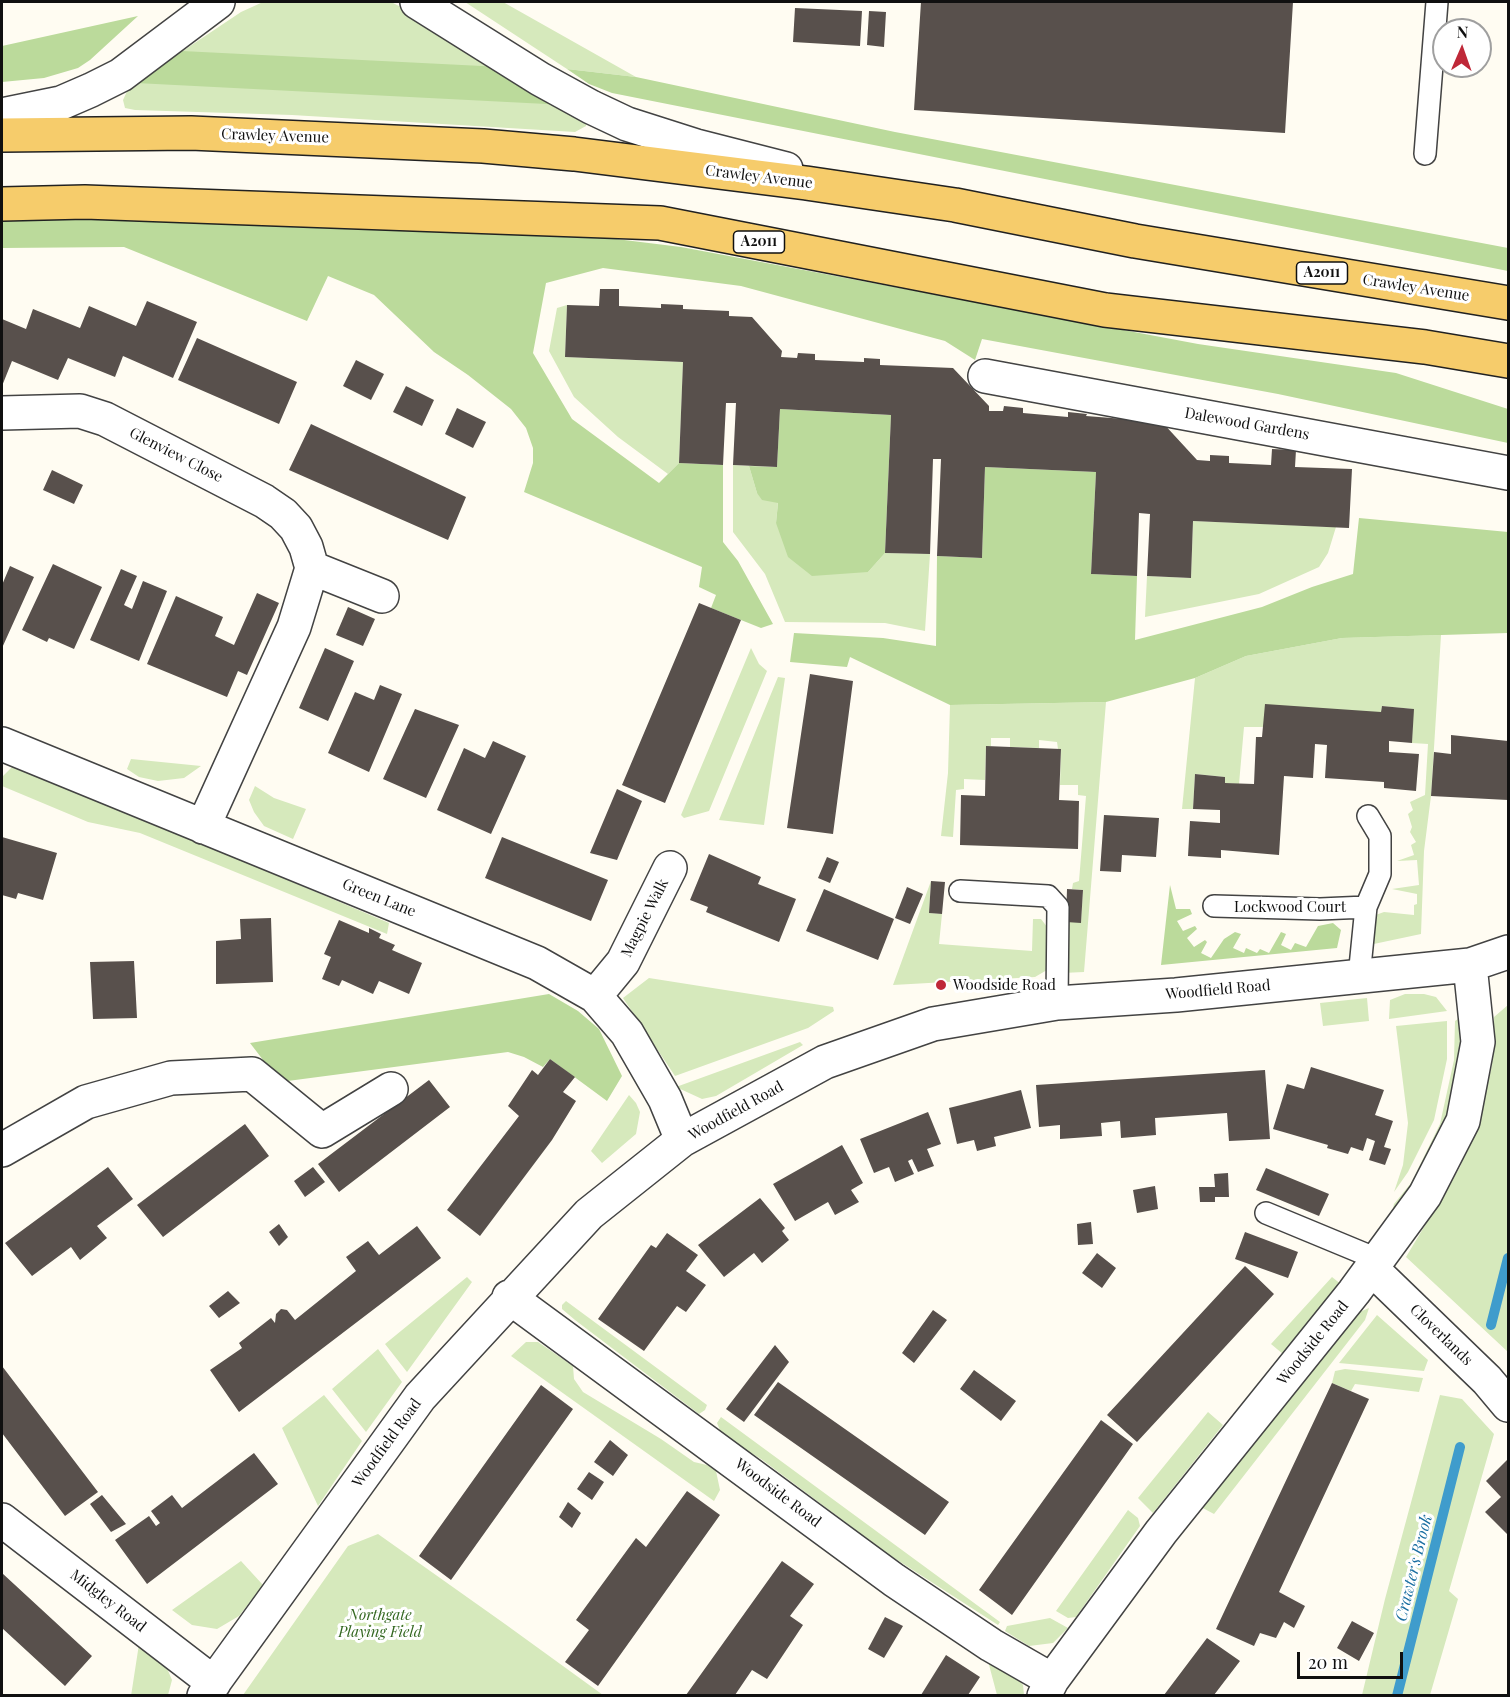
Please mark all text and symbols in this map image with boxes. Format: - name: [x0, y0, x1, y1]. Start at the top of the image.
- north arrow: [1432, 18, 1492, 78]
- text: N: [1456, 21, 1469, 42]
- street label: Crawley Avenue: [221, 125, 329, 147]
- street label: Crawley Avenue: [704, 161, 814, 193]
- road number: A2011: [734, 231, 784, 253]
- road number: A2011: [1296, 262, 1348, 284]
- street label: Crawley Avenue: [1361, 271, 1471, 305]
- street label: Dalewood Gardens: [1183, 404, 1311, 444]
- street label: Glenview Close: [126, 424, 226, 486]
- street label: Green Lane: [340, 875, 418, 921]
- street label: Magpie Walk: [618, 876, 672, 960]
- street label: Lockwood Court: [1234, 898, 1346, 916]
- place label: Woodside Road: [953, 976, 1056, 994]
- street label: Woodfield Road: [1165, 976, 1271, 1004]
- marker: Woodside Road: [934, 978, 948, 992]
- street label: Woodfield Road: [686, 1078, 786, 1144]
- street label: Woodside Road: [1274, 1297, 1352, 1389]
- street label: Cloverlands: [1406, 1301, 1476, 1369]
- street label: Woodfield Road: [349, 1395, 425, 1491]
- street label: Woodside Road: [731, 1455, 825, 1531]
- water label: Crawter's Brook: [1391, 1513, 1437, 1623]
- street label: Midgley Road: [67, 1566, 149, 1636]
- park label: Northgate Playing Field: [338, 1606, 422, 1641]
- scale bar: [1300, 1640, 1406, 1678]
- text: 20 m: [1308, 1650, 1348, 1674]

